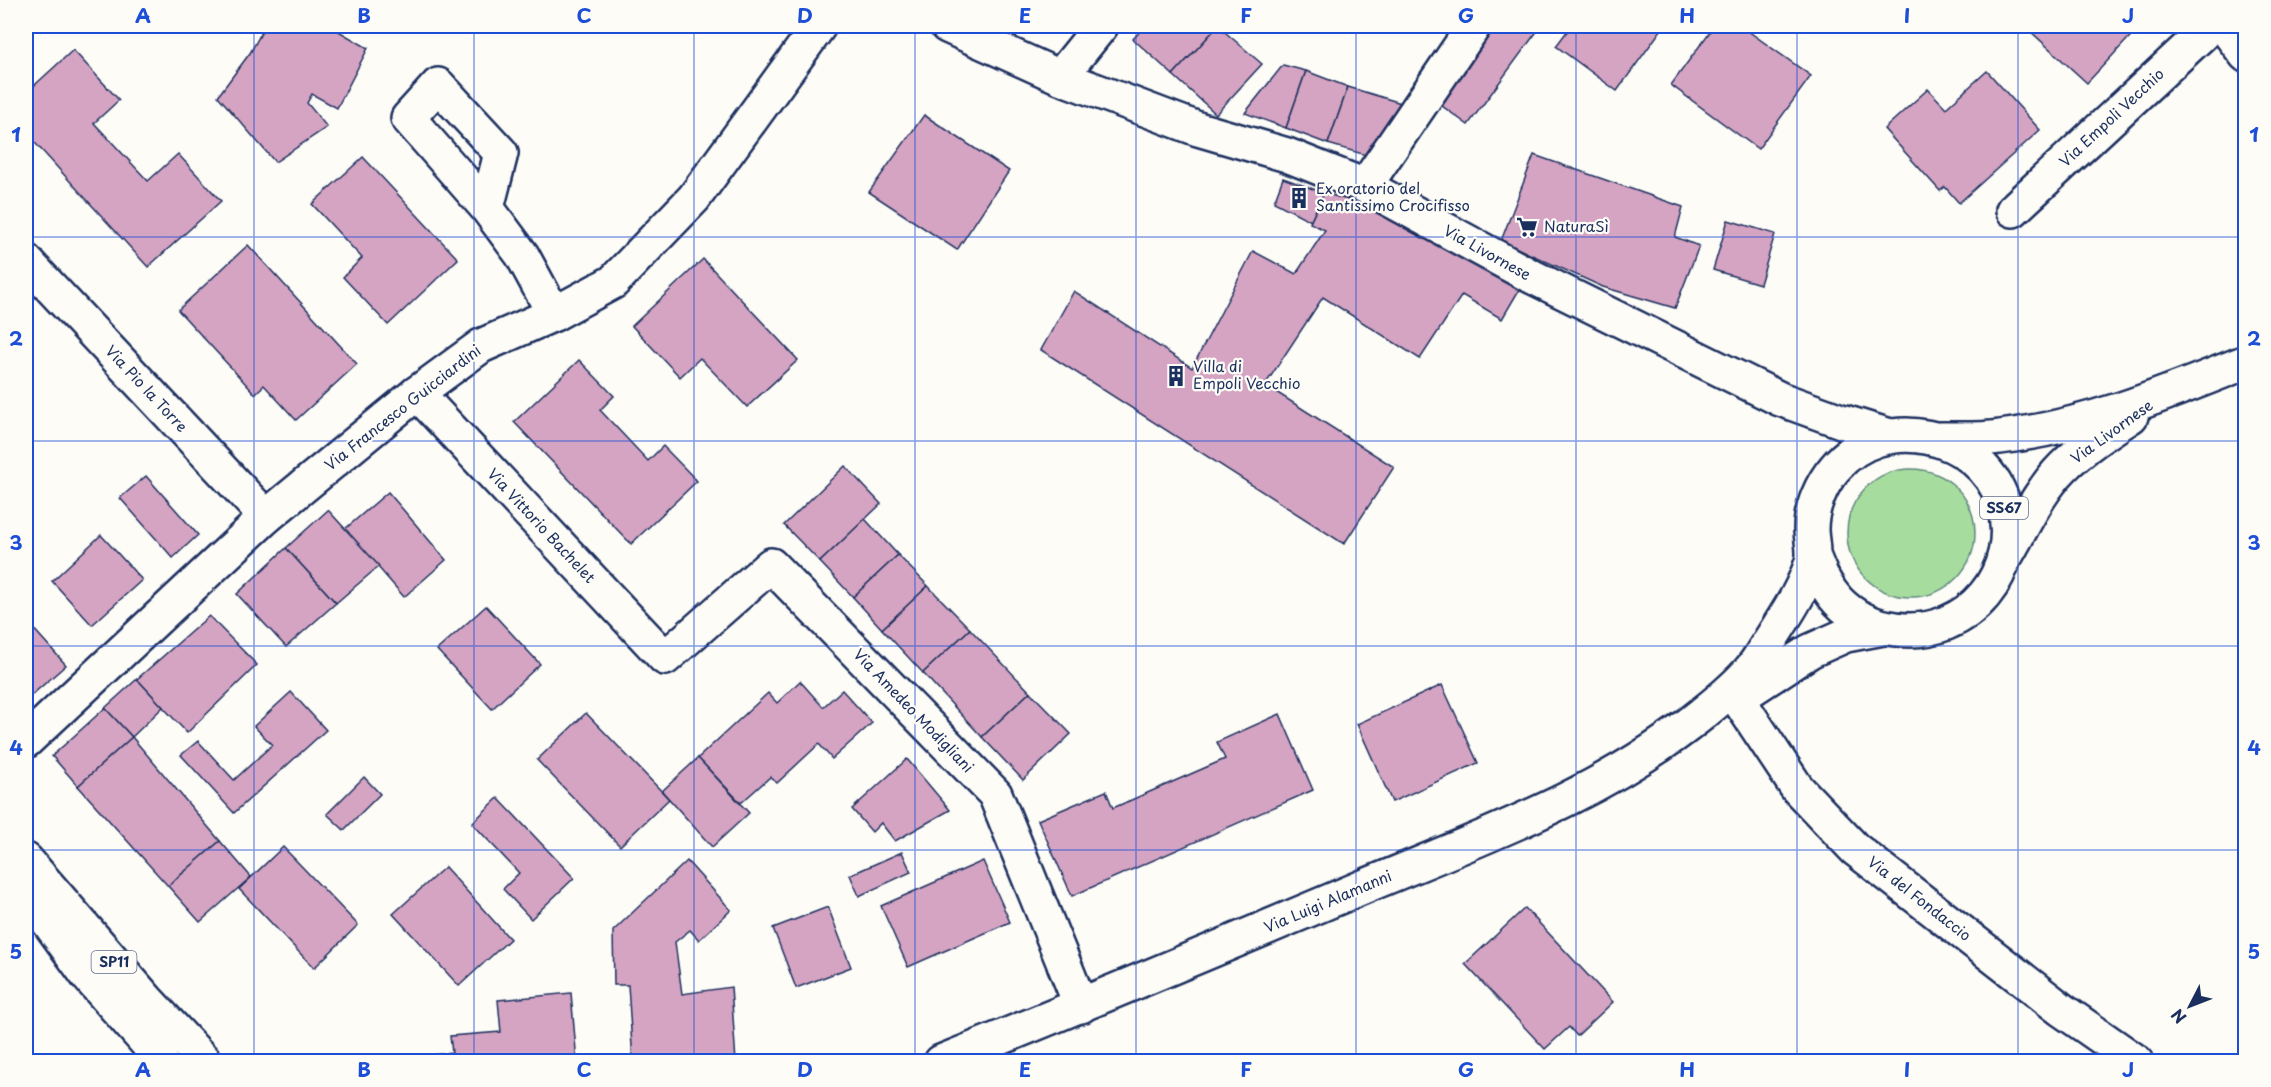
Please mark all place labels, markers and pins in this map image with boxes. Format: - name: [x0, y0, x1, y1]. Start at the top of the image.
- place label: Ex oratorio del Santissimo Crocifisso: [1316, 176, 1470, 216]
- building icon: Ex oratorio del Santissimo Crocifisso: [1287, 186, 1311, 210]
- place label: NaturaSì: [1544, 214, 1609, 237]
- supermarket icon: NaturaSì: [1515, 215, 1539, 239]
- place label: Villa di Empoli Vecchio: [1193, 354, 1300, 394]
- building icon: Villa di Empoli Vecchio: [1164, 364, 1188, 388]

